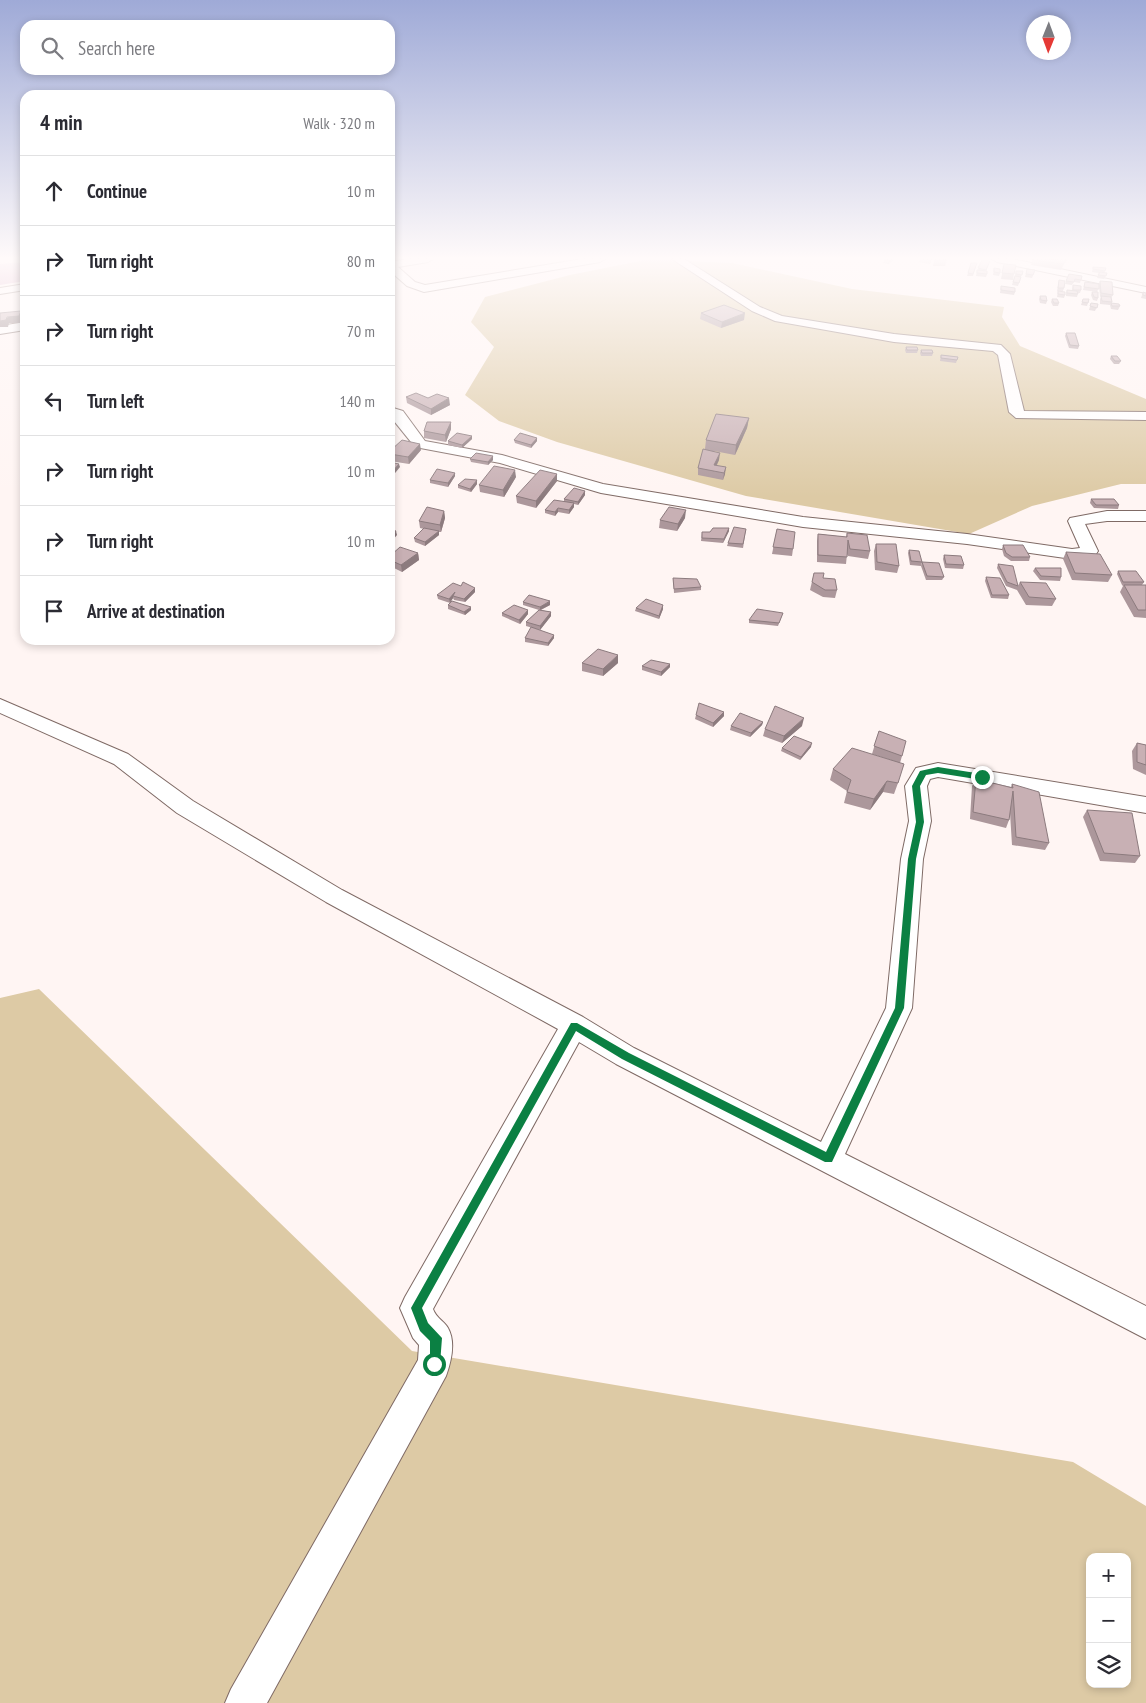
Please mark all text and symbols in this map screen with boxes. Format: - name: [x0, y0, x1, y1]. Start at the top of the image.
- north arrow: [1026, 15, 1071, 60]
- search box: [20, 20, 395, 75]
- icon: search: [38, 34, 66, 62]
- text: Search here: [78, 36, 155, 60]
- text: 4 min: [40, 109, 82, 136]
- text: Walk · 320 m: [303, 113, 375, 133]
- icon: ahead: [40, 177, 68, 205]
- text: Continue: [87, 179, 147, 203]
- text: 10 m: [347, 181, 375, 201]
- icon: right: [40, 247, 68, 275]
- text: Turn right: [87, 249, 153, 273]
- text: 80 m: [347, 251, 375, 271]
- icon: right: [40, 317, 68, 345]
- text: Turn right: [87, 319, 153, 343]
- text: 70 m: [347, 321, 375, 341]
- icon: left: [40, 387, 68, 415]
- text: Turn left: [87, 389, 144, 413]
- text: 140 m: [340, 391, 375, 411]
- icon: right: [40, 457, 68, 485]
- text: Turn right: [87, 459, 153, 483]
- text: 10 m: [347, 461, 375, 481]
- icon: right: [40, 527, 68, 555]
- text: Turn right: [87, 529, 153, 553]
- text: 10 m: [347, 531, 375, 551]
- icon: arrive: [40, 597, 68, 625]
- text: Arrive at destination: [87, 599, 225, 623]
- route end: [971, 766, 994, 789]
- route start: [423, 1353, 446, 1376]
- map controls: [1086, 1553, 1131, 1688]
- button: +: [1086, 1553, 1131, 1598]
- button: −: [1086, 1598, 1131, 1643]
- button: layers: [1086, 1643, 1131, 1688]

